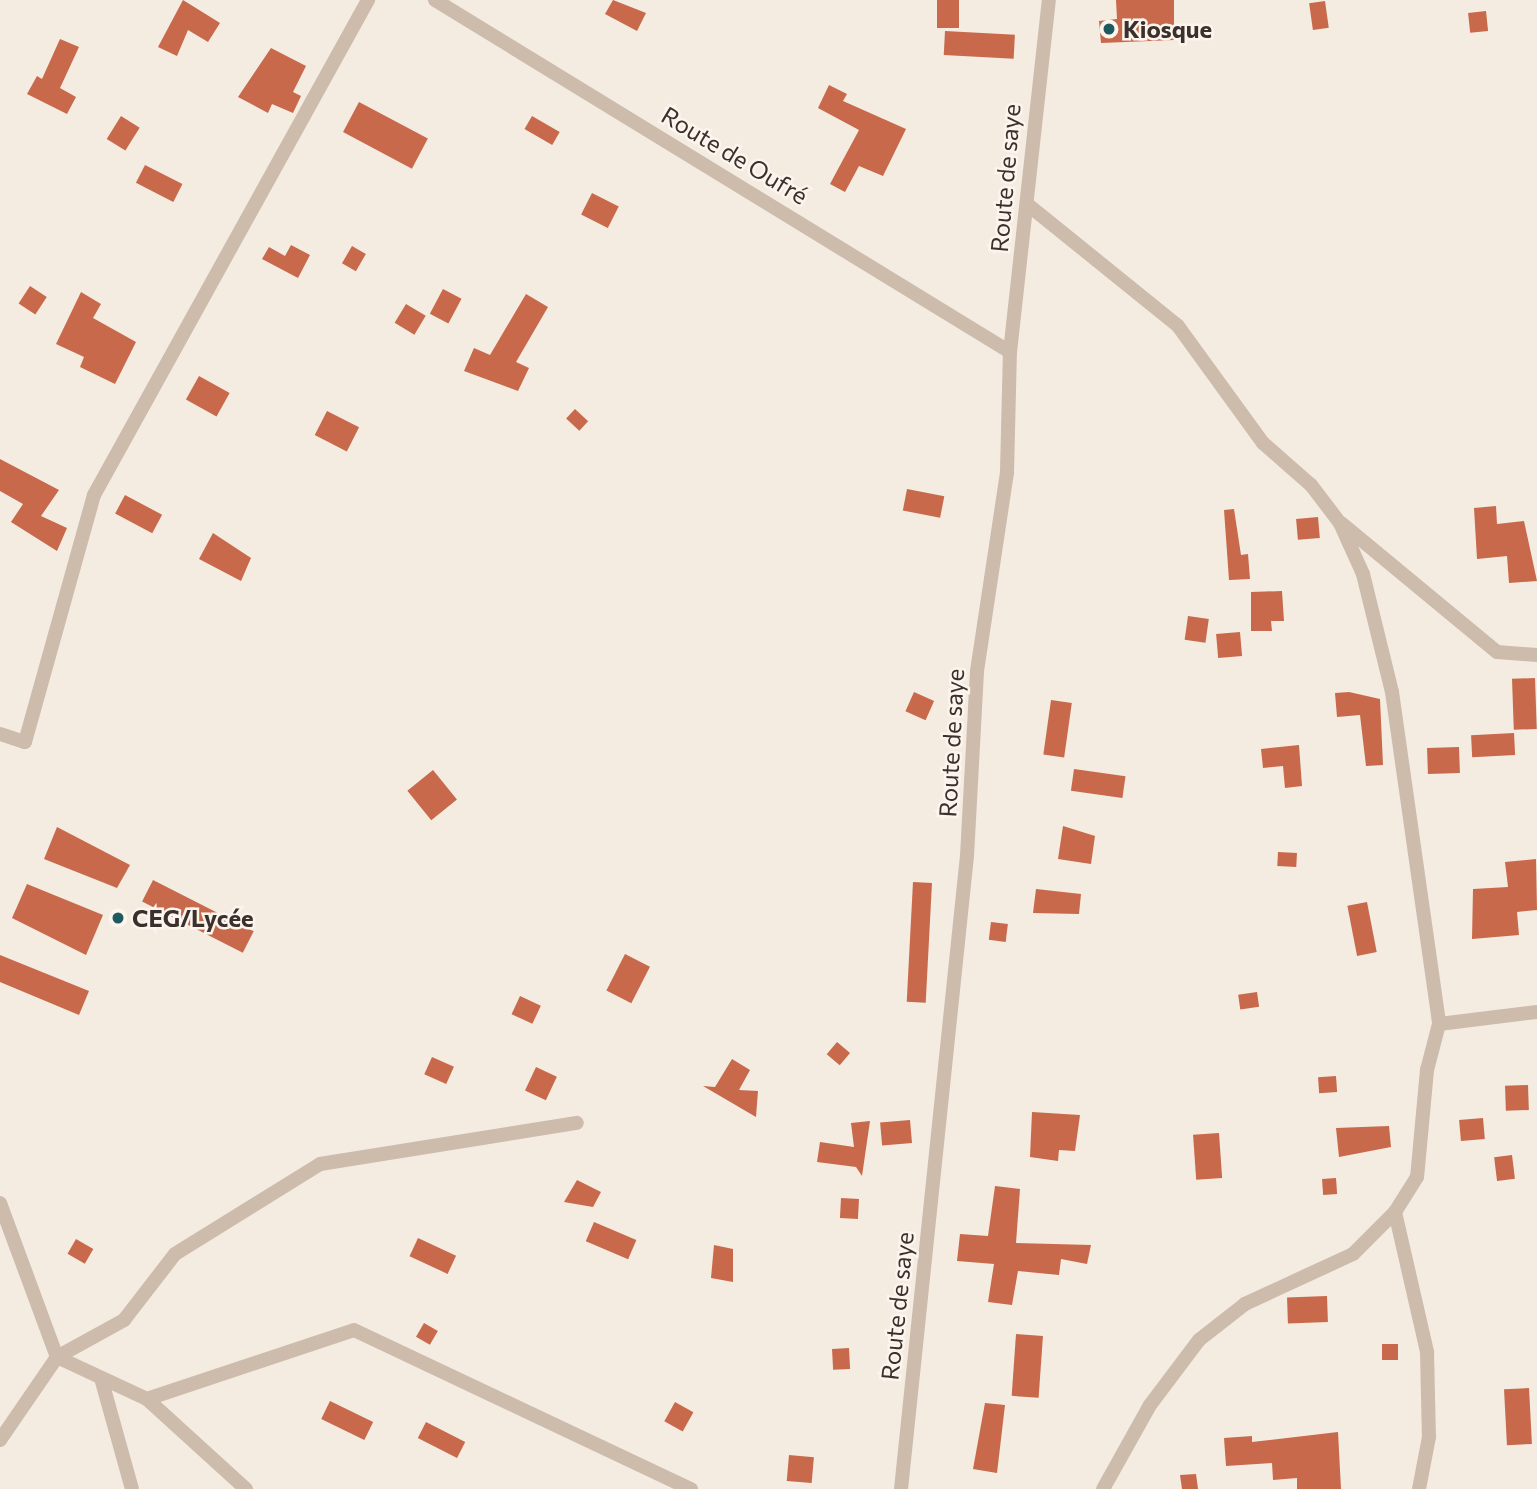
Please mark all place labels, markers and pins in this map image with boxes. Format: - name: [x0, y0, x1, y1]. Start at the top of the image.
- place label: Kiosque: [1123, 15, 1212, 43]
- marker: Kiosque: [1101, 21, 1117, 37]
- place label: CEG/Lycée: [132, 904, 254, 932]
- marker: CEG/Lycée: [110, 910, 126, 926]

